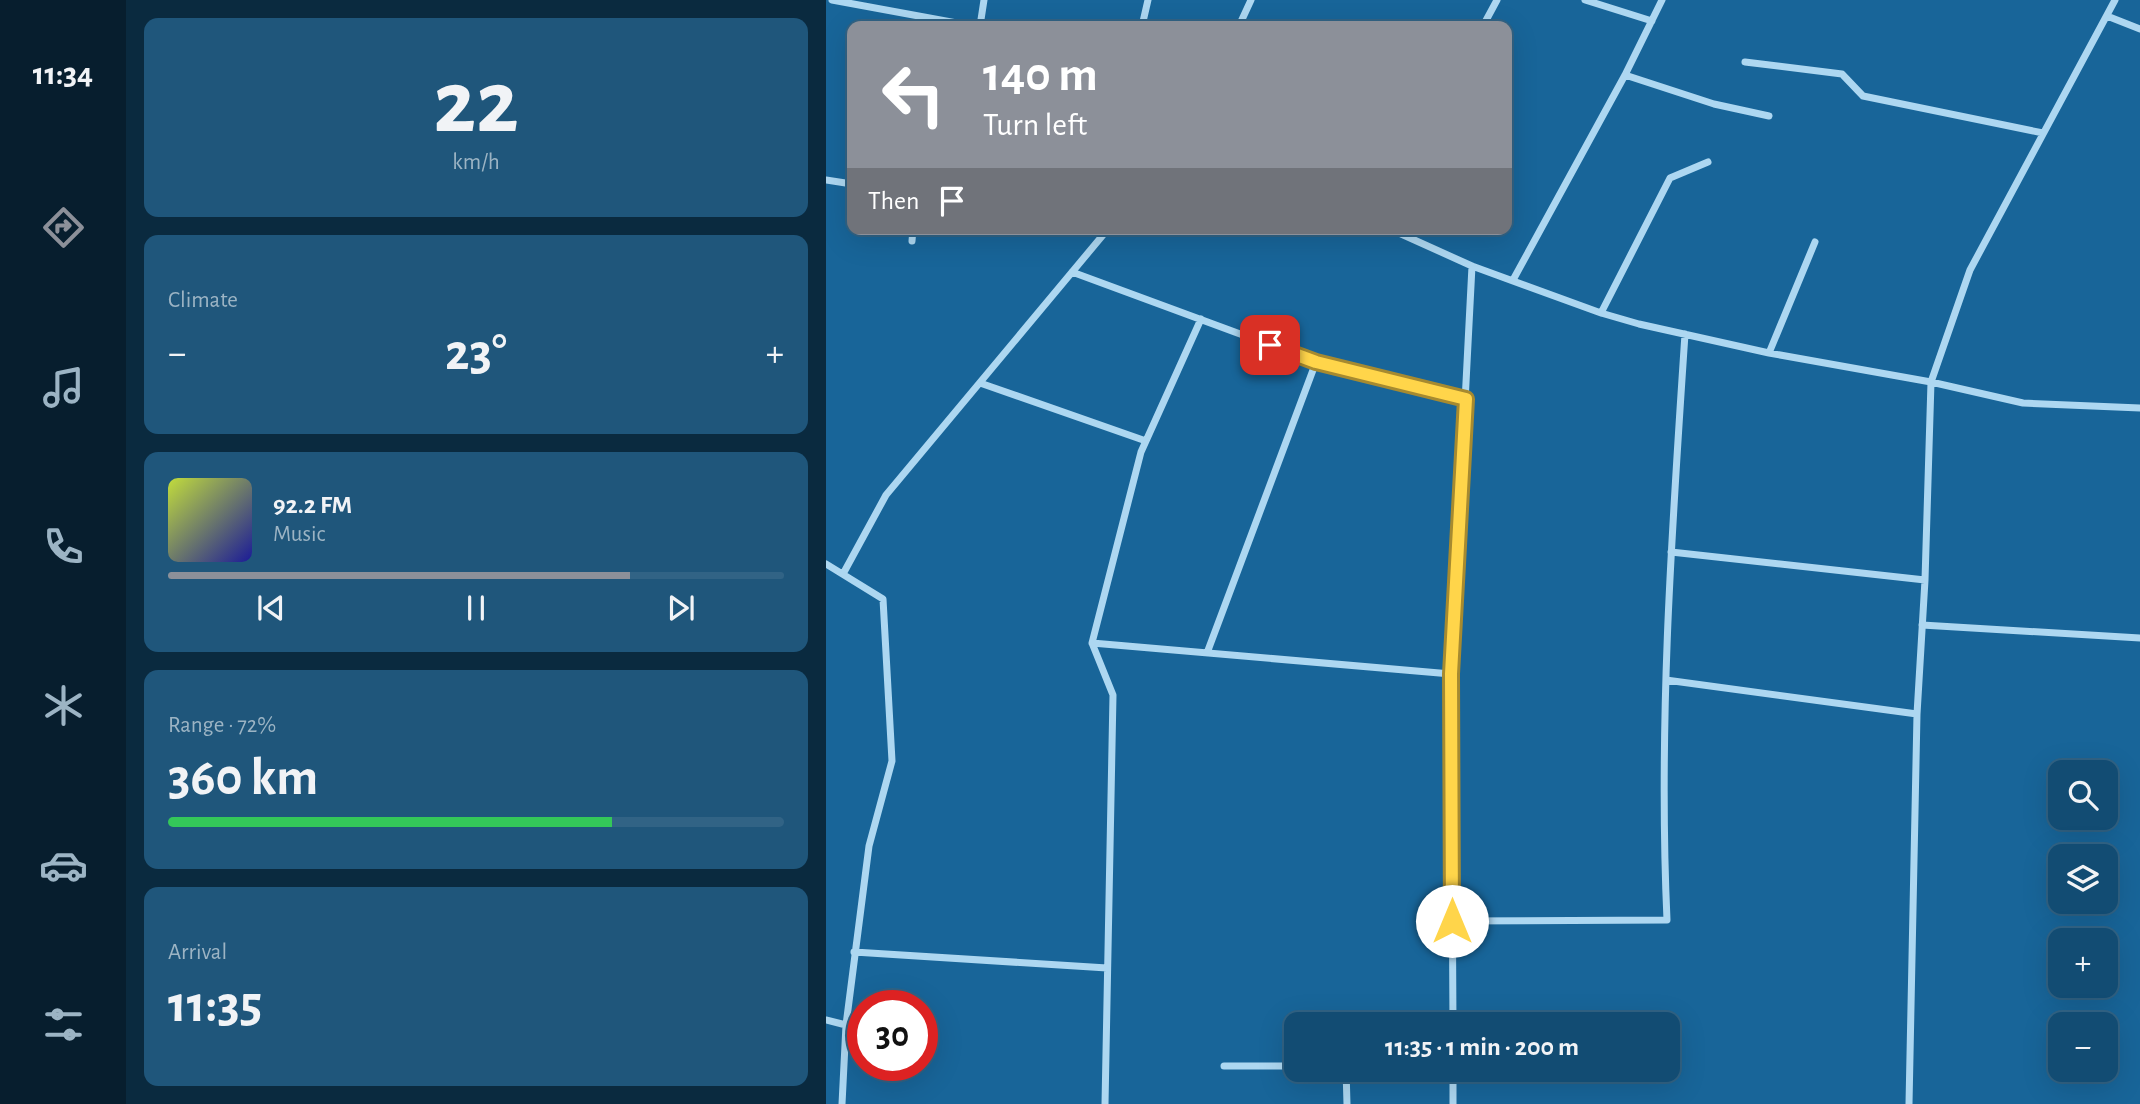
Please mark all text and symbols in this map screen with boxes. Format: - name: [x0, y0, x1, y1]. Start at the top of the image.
- icon: left: [868, 49, 959, 140]
- text: 140 m: [983, 51, 1098, 100]
- text: 11:34: [33, 58, 93, 90]
- text: 22: [433, 58, 519, 149]
- text: Turn left: [983, 109, 1087, 141]
- text: km/h: [452, 151, 500, 174]
- icon: arrive: [933, 182, 971, 220]
- text: Then: [868, 188, 919, 214]
- icon: directions: [39, 203, 88, 252]
- text: Climate: [168, 289, 238, 312]
- pin: [1240, 315, 1300, 375]
- icon: arrive: [1251, 326, 1289, 364]
- text: 23°: [445, 327, 507, 379]
- text: −: [168, 335, 186, 373]
- text: +: [766, 335, 784, 373]
- icon: music: [39, 363, 88, 412]
- text: 92.2 FM: [273, 492, 352, 518]
- icon: phone: [39, 522, 88, 571]
- text: Music: [273, 523, 325, 546]
- icon: previous: [252, 589, 290, 627]
- icon: pause: [457, 589, 495, 627]
- icon: next: [662, 589, 700, 627]
- icon: climate: [39, 681, 88, 730]
- text: Range · 72%: [168, 714, 276, 737]
- text: 360 km: [168, 752, 318, 804]
- map controls: [2048, 760, 2118, 1082]
- button: search: [2048, 760, 2118, 830]
- icon: car: [39, 841, 88, 890]
- button: layers: [2048, 844, 2118, 914]
- position arrow: [1415, 884, 1489, 958]
- button: +: [2048, 928, 2118, 998]
- text: Arrival: [168, 941, 227, 964]
- text: 11:35: [168, 979, 262, 1031]
- speed limit sign: 30: [847, 990, 938, 1081]
- icon: filters: [39, 1000, 88, 1049]
- button: −: [2048, 1012, 2118, 1082]
- text: 11:35 · 1 min · 200 m: [1385, 1034, 1579, 1060]

